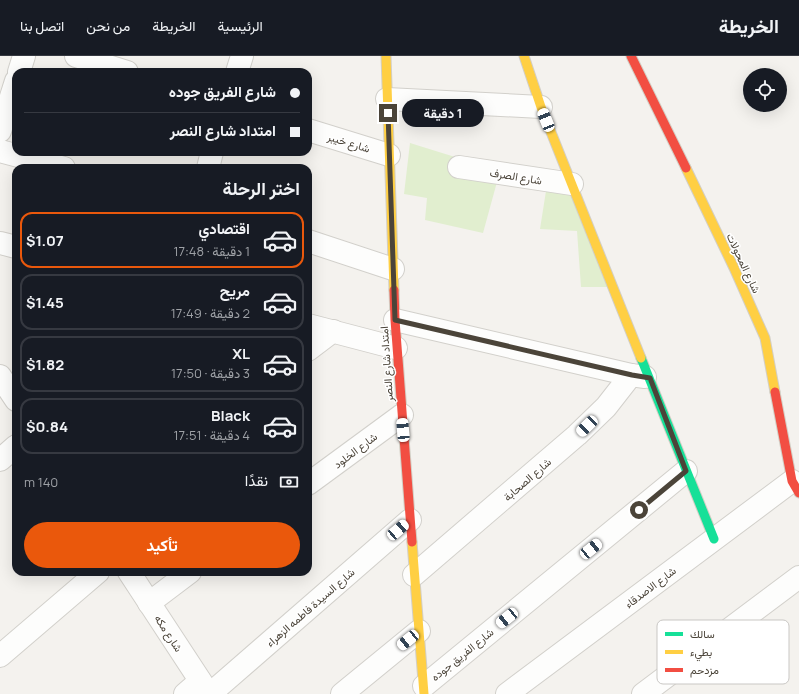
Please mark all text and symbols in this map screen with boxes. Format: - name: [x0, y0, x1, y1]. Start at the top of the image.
- text: الخريطة: [719, 13, 779, 39]
- text: اتصل بنا: [20, 16, 64, 35]
- text: من نحن: [86, 16, 130, 35]
- text: الخريطة: [152, 16, 196, 35]
- text: الرئيسية: [218, 16, 263, 35]
- map controls: [743, 68, 787, 112]
- button: locate: [743, 68, 787, 112]
- text: شارع الفريق جوده: [169, 81, 276, 102]
- callout: 1 دقيقة: [402, 99, 484, 127]
- route end: [379, 104, 397, 122]
- text: 1 دقيقة: [424, 104, 462, 122]
- car: [536, 107, 556, 133]
- text: امتداد شارع النصر: [170, 120, 276, 141]
- street label: شارع خيبر: [325, 128, 372, 157]
- street label: شارع الصرف: [489, 164, 543, 189]
- text: اختر الرحلة: [223, 176, 300, 200]
- text: اقتصادي: [198, 218, 250, 239]
- icon: car: [262, 222, 298, 258]
- text: $1.07: [26, 230, 64, 251]
- street label: شارع المحولات: [723, 231, 765, 296]
- text: 1 دقيقة · 17:48: [173, 242, 250, 260]
- text: مريح: [220, 280, 250, 301]
- icon: car: [262, 284, 298, 320]
- text: $1.45: [26, 292, 64, 313]
- text: 2 دقيقة · 17:49: [171, 304, 250, 322]
- street label: امتداد شارع النصر: [376, 326, 397, 403]
- text: XL: [232, 343, 250, 364]
- icon: car: [262, 346, 298, 382]
- text: $1.82: [26, 354, 64, 375]
- text: 3 دقيقة · 17:50: [171, 364, 250, 382]
- text: Black: [211, 405, 250, 426]
- icon: car: [262, 408, 298, 444]
- car: [574, 413, 600, 439]
- text: $0.84: [26, 416, 68, 437]
- car: [396, 418, 410, 442]
- text: 4 دقيقة · 17:51: [173, 426, 250, 444]
- street label: شارع الخلود: [330, 428, 381, 472]
- street label: شارع الصحابة: [500, 454, 555, 505]
- text: نقدًا: [245, 470, 268, 491]
- icon: cash: [278, 471, 300, 493]
- text: 140 m: [24, 473, 58, 491]
- route start: [630, 501, 648, 519]
- car: [385, 518, 411, 542]
- button: تأكيد: [24, 522, 300, 568]
- car: [578, 537, 604, 561]
- street label: شارع الاصدقاء: [621, 563, 680, 612]
- street label: شارع السيدة فاطمه الزهراء: [262, 564, 358, 650]
- car: [494, 606, 520, 630]
- street label: شارع مكه: [151, 612, 187, 655]
- legend: [657, 620, 789, 684]
- street label: شارع الفريق جوده: [428, 624, 497, 685]
- text: سالك: [690, 626, 715, 641]
- car: [395, 628, 421, 652]
- text: بطيء: [690, 644, 712, 662]
- text: مزدحم: [690, 662, 719, 678]

